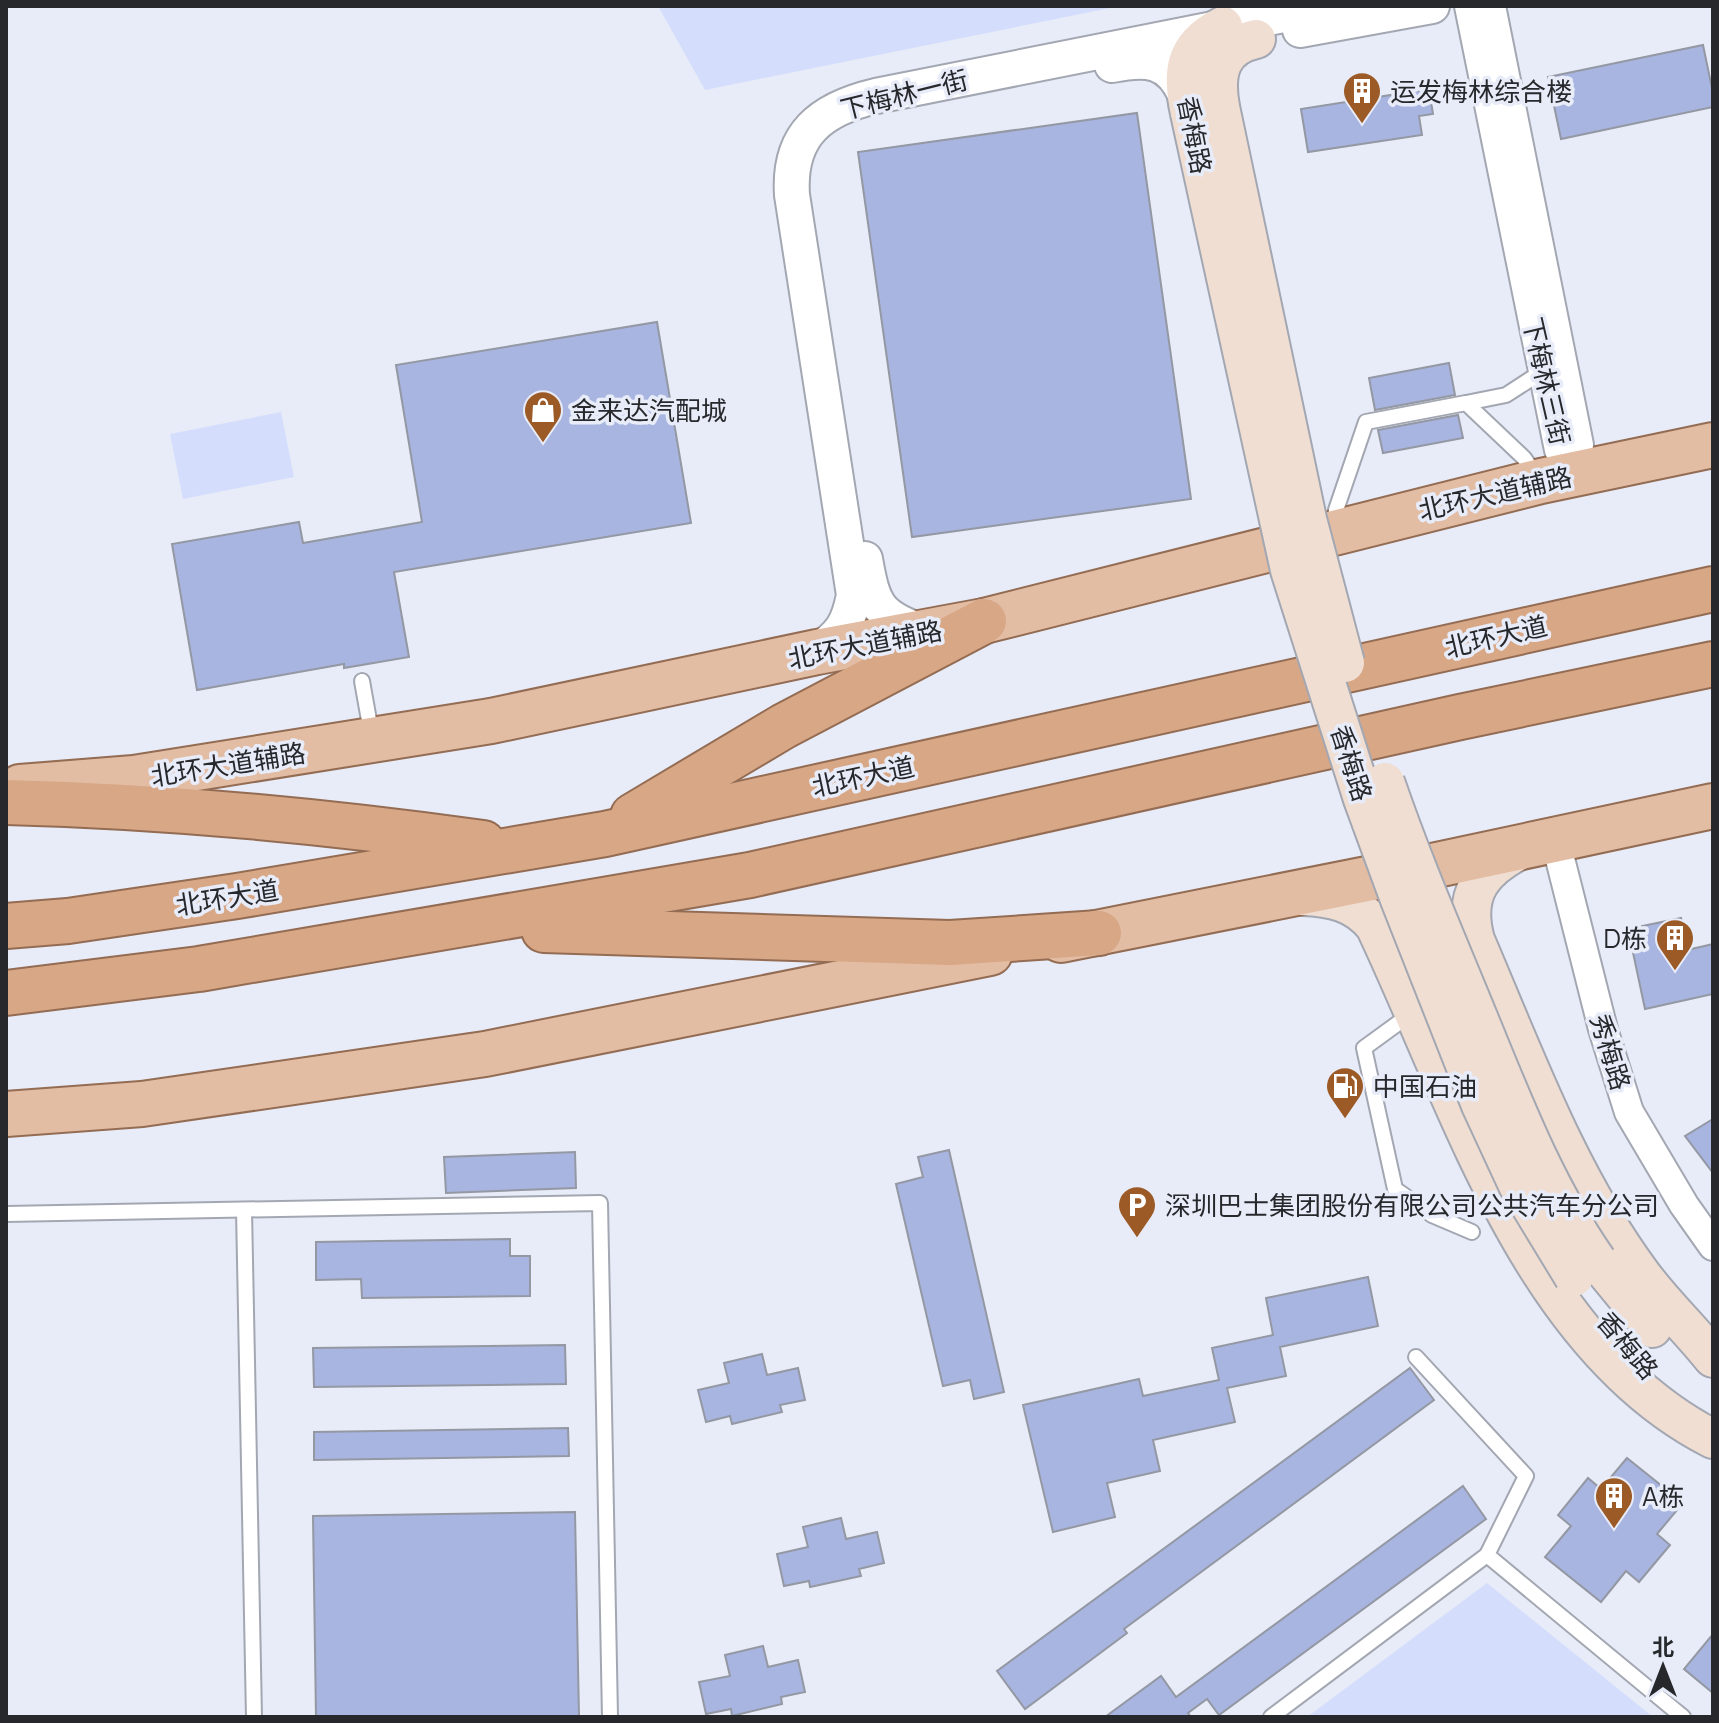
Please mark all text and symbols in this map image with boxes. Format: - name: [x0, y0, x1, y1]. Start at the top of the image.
- street label: 下梅林一街: [837, 61, 971, 127]
- building icon: 运发梅林综合楼: [1341, 70, 1383, 125]
- place label: 运发梅林综合楼: [1390, 73, 1572, 109]
- street label: 香梅路: [1170, 93, 1220, 177]
- street label: 下梅林三街: [1515, 314, 1579, 448]
- shop icon: 金来达汽配城: [522, 389, 564, 444]
- place label: 金来达汽配城: [571, 392, 727, 428]
- street label: 北环大道辅路: [1415, 458, 1575, 528]
- street label: 北环大道: [1441, 607, 1551, 665]
- street label: 北环大道辅路: [785, 611, 945, 677]
- street label: 香梅路: [1323, 720, 1381, 806]
- street label: 北环大道辅路: [148, 734, 308, 794]
- street label: 北环大道: [808, 748, 918, 804]
- street label: 北环大道: [173, 871, 281, 923]
- building icon: D栋: [1654, 917, 1696, 972]
- place label: D栋: [1604, 920, 1647, 956]
- street label: 秀梅路: [1582, 1009, 1640, 1095]
- fuel station icon: 中国石油: [1324, 1065, 1366, 1120]
- place label: 中国石油: [1373, 1068, 1477, 1104]
- parking icon: 深圳巴士集团股份有限公司公共汽车分公司: [1116, 1184, 1158, 1239]
- place label: 深圳巴士集团股份有限公司公共汽车分公司: [1165, 1187, 1659, 1223]
- street label: 香梅路: [1589, 1304, 1667, 1386]
- building icon: A栋: [1593, 1475, 1635, 1530]
- place label: A栋: [1642, 1478, 1684, 1514]
- north arrow: [1623, 1627, 1703, 1707]
- text: 北: [1652, 1632, 1674, 1662]

